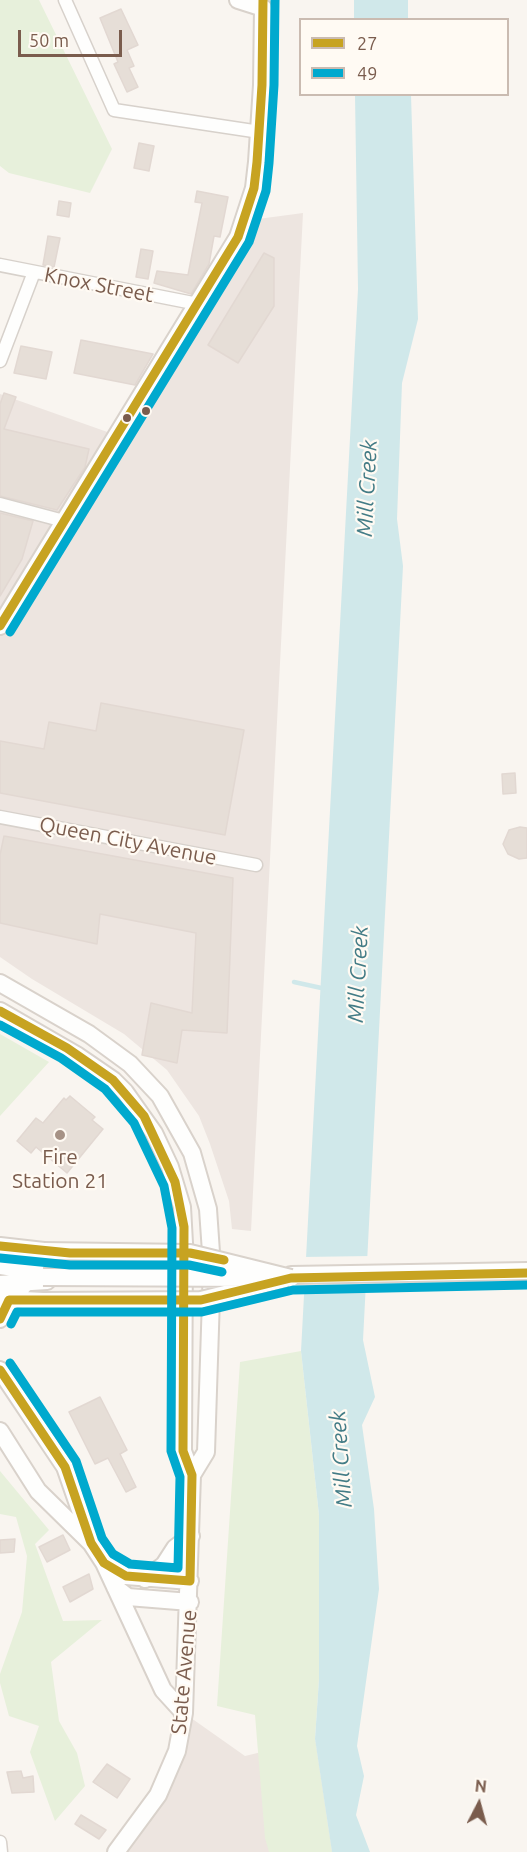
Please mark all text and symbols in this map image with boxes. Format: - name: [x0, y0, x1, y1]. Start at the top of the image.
- scale bar: [21, 18, 124, 56]
- legend: [299, 18, 509, 96]
- text: 50 m: [29, 30, 69, 50]
- text: 27: [357, 33, 377, 53]
- text: 49: [357, 63, 377, 83]
- street label: Knox Street: [42, 262, 156, 308]
- unlabelled marker: [140, 405, 152, 417]
- unlabelled marker: [121, 412, 133, 424]
- water label: Mill Creek: [351, 439, 383, 537]
- street label: Queen City Avenue: [37, 811, 219, 871]
- water label: Mill Creek: [342, 925, 374, 1023]
- marker: Fire Station 21: [53, 1128, 67, 1142]
- place label: Fire Station 21: [12, 1144, 108, 1194]
- water label: Mill Creek: [324, 1410, 358, 1508]
- street label: State Avenue: [166, 1608, 202, 1736]
- north arrow: [449, 1774, 509, 1834]
- text: N: [474, 1777, 488, 1796]

